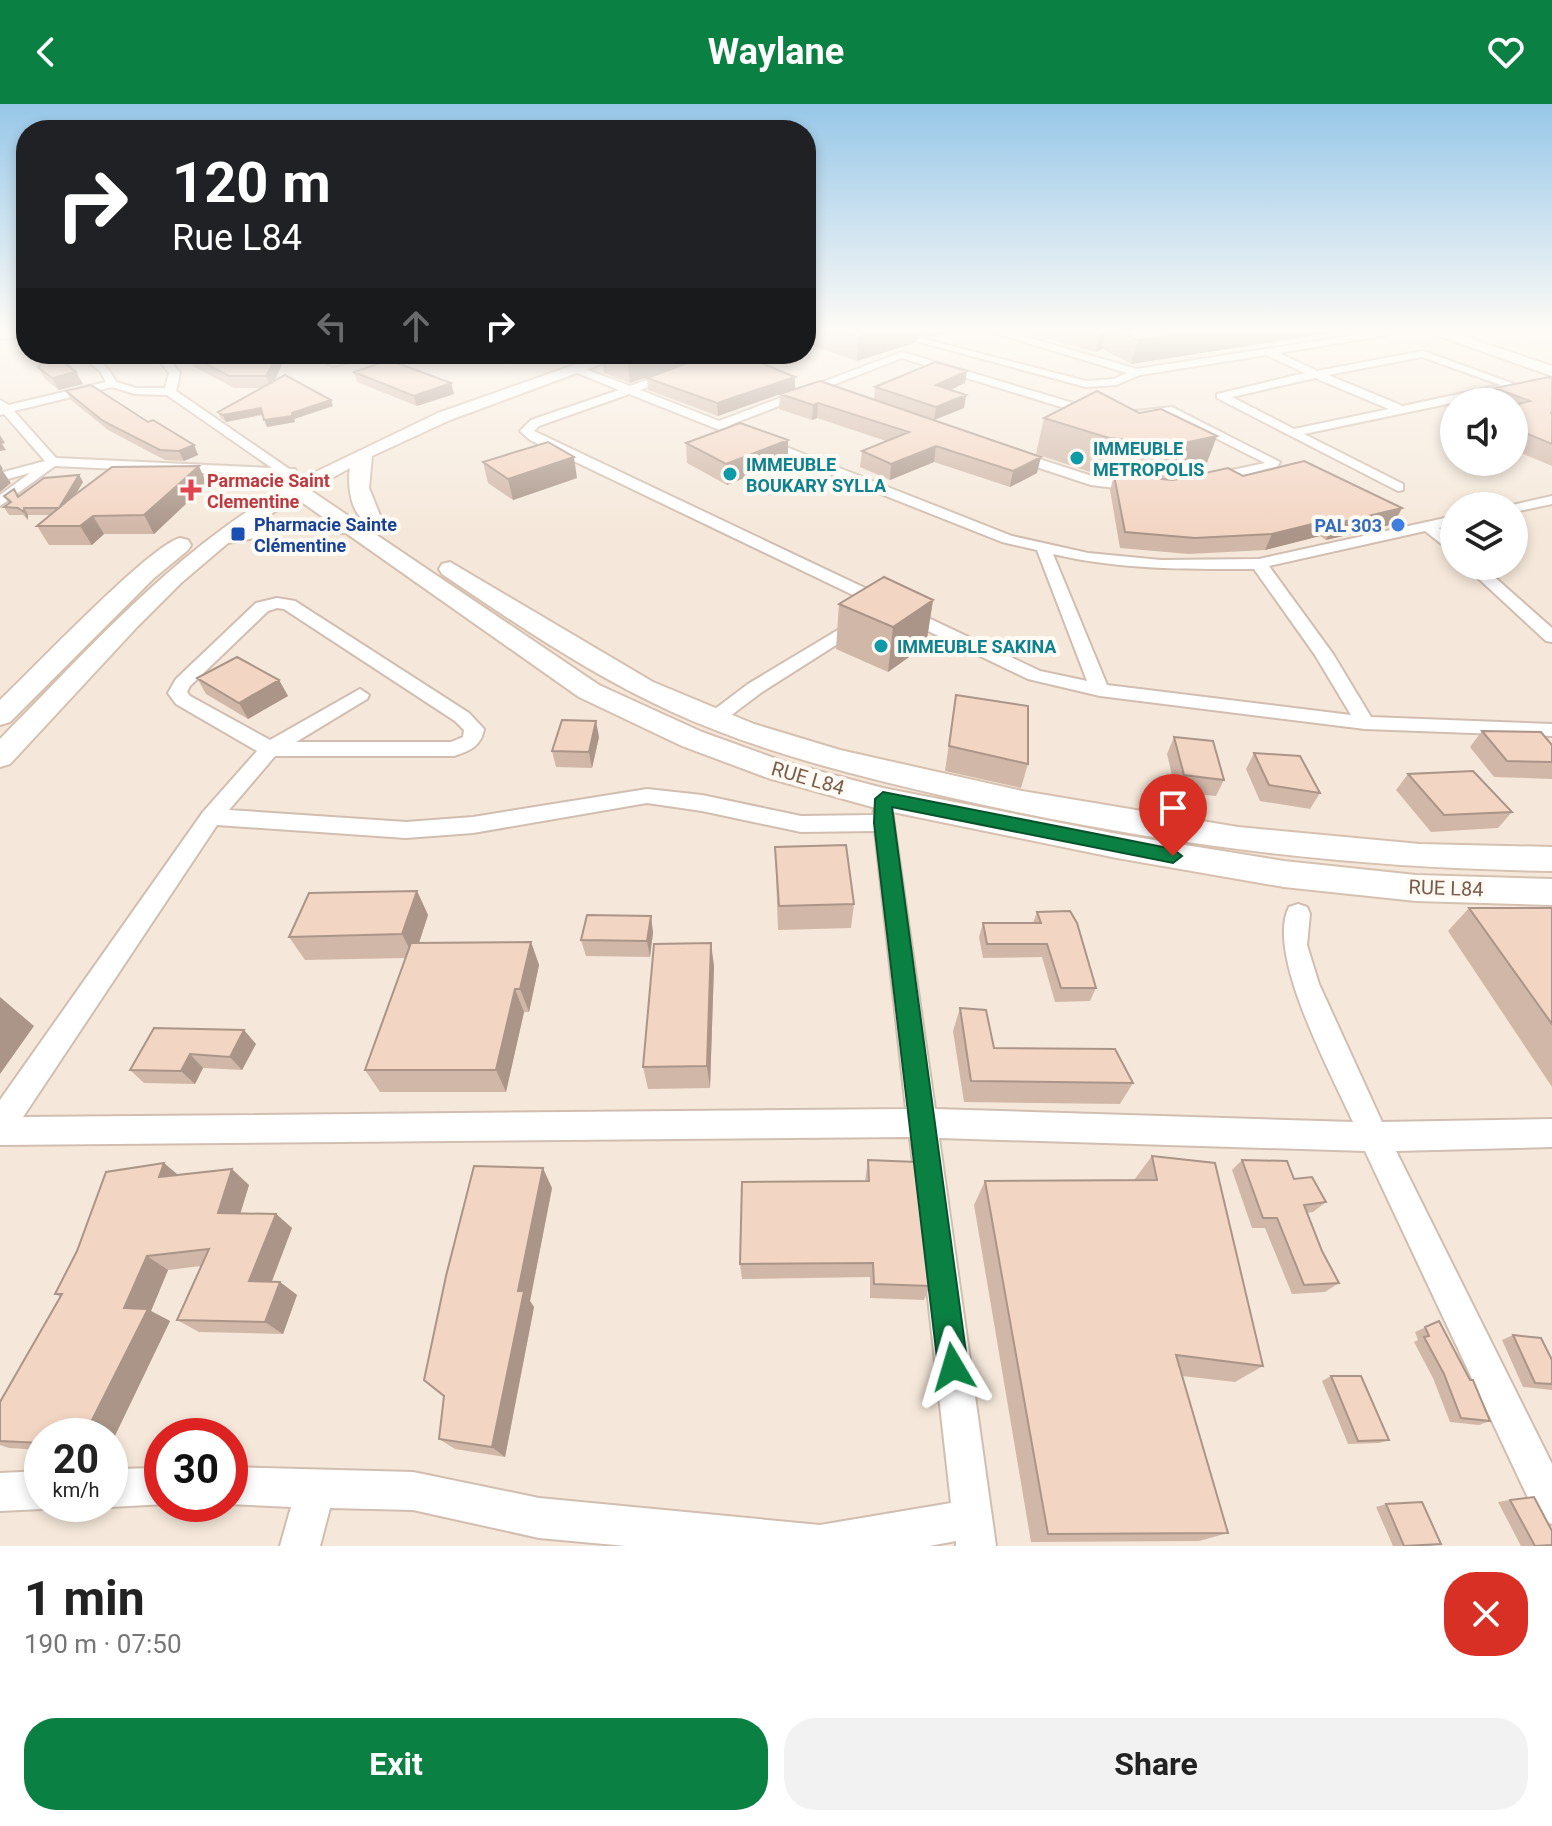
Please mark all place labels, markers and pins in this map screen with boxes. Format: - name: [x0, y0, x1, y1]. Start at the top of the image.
- place label: IMMEUBLE METROPOLIS: [1093, 438, 1204, 480]
- marker: IMMEUBLE METROPOLIS: [1068, 449, 1086, 467]
- place label: IMMEUBLE BOUKARY SYLLA: [746, 454, 887, 496]
- marker: IMMEUBLE BOUKARY SYLLA: [721, 465, 739, 483]
- place label: Parmacie Saint Clementine: [207, 470, 330, 512]
- marker: Parmacie Saint Clementine: [182, 481, 200, 499]
- place label: Pharmacie Sainte Clémentine: [254, 514, 397, 556]
- place label: PAL 303: [1315, 515, 1382, 536]
- marker: PAL 303: [1389, 516, 1407, 534]
- marker: Pharmacie Sainte Clémentine: [229, 525, 247, 543]
- place label: IMMEUBLE SAKINA: [897, 636, 1057, 657]
- marker: IMMEUBLE SAKINA: [872, 637, 890, 655]
- pin: [1139, 774, 1207, 856]

